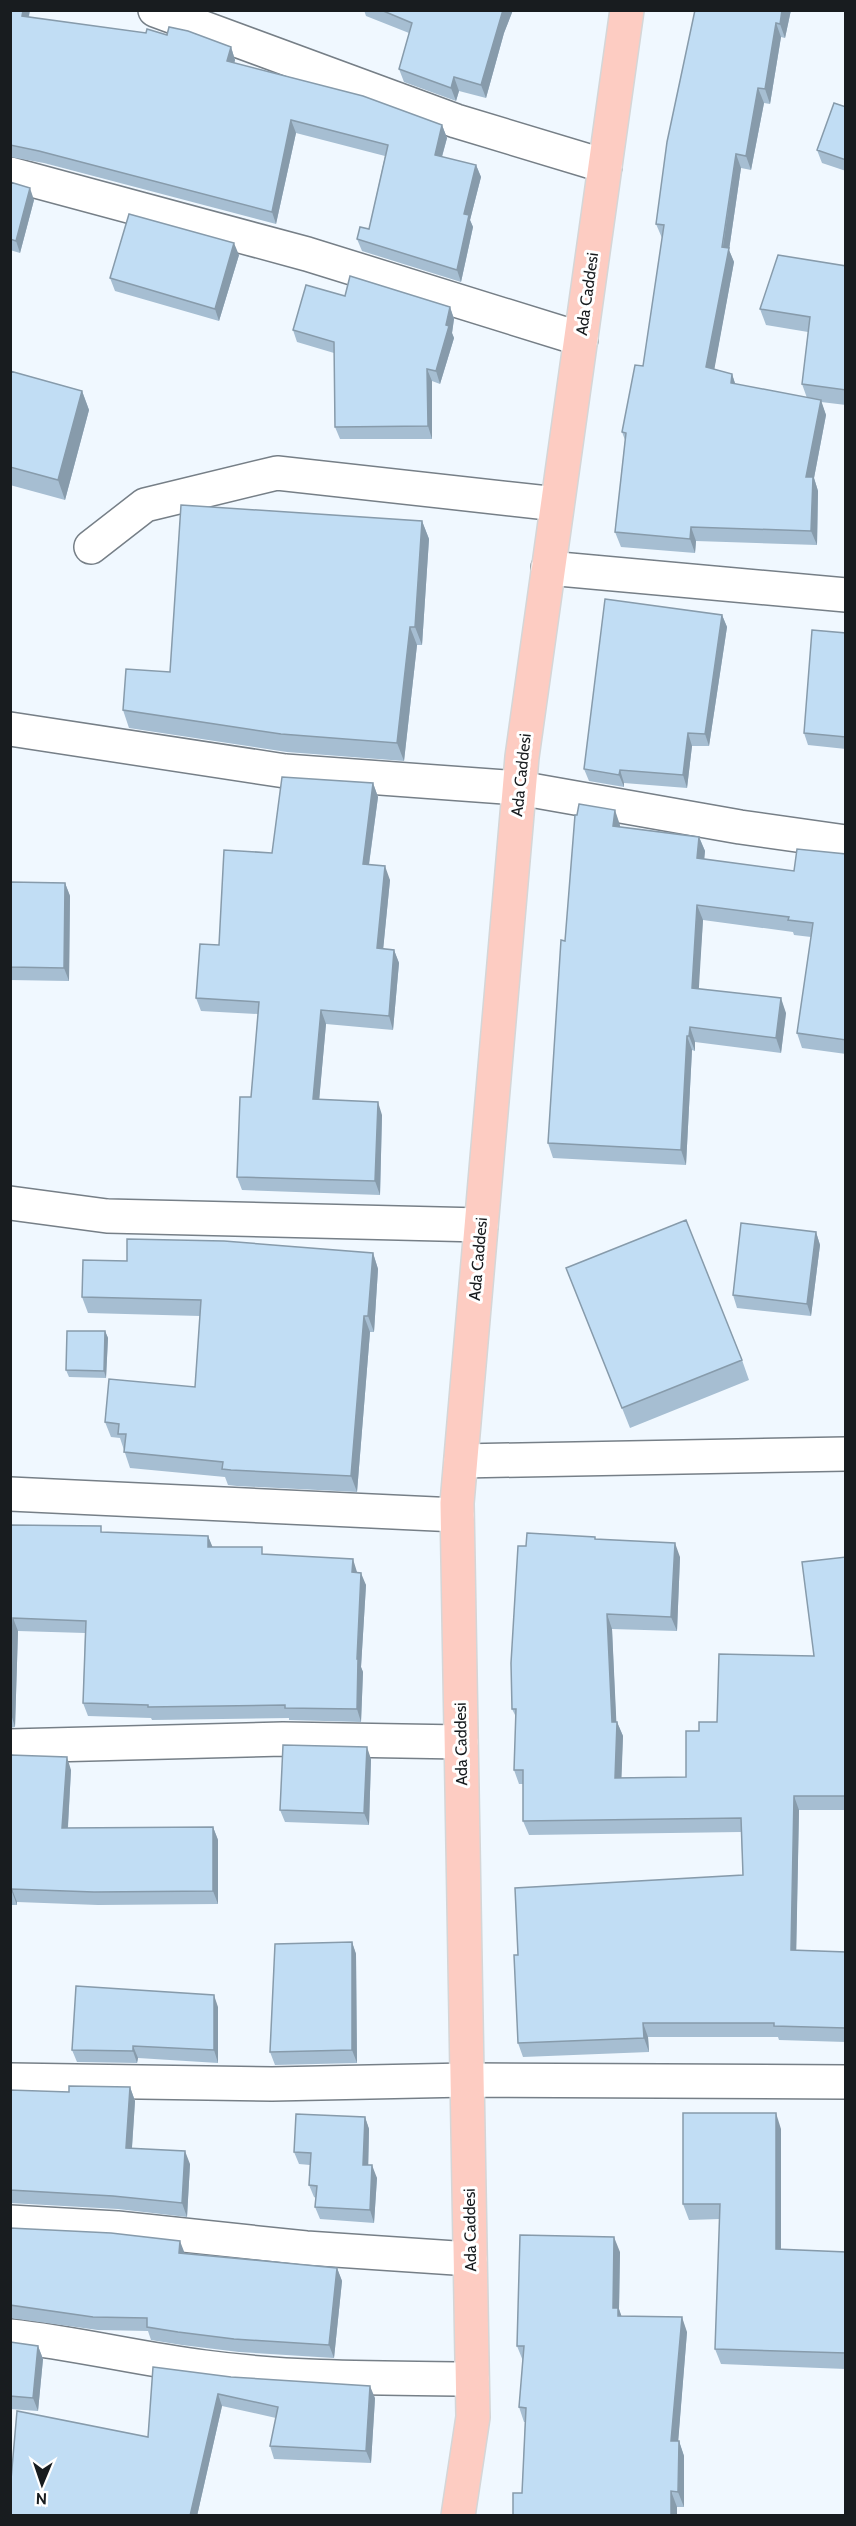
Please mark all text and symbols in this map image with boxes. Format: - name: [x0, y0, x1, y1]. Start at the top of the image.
- street label: Ada Caddesi: [572, 251, 602, 337]
- street label: Ada Caddesi: [507, 733, 535, 817]
- street label: Ada Caddesi: [465, 1217, 491, 1301]
- street label: Ada Caddesi: [451, 1702, 471, 1786]
- street label: Ada Caddesi: [460, 2188, 480, 2272]
- north arrow: [12, 2454, 72, 2514]
- text: N: [36, 2489, 47, 2508]

